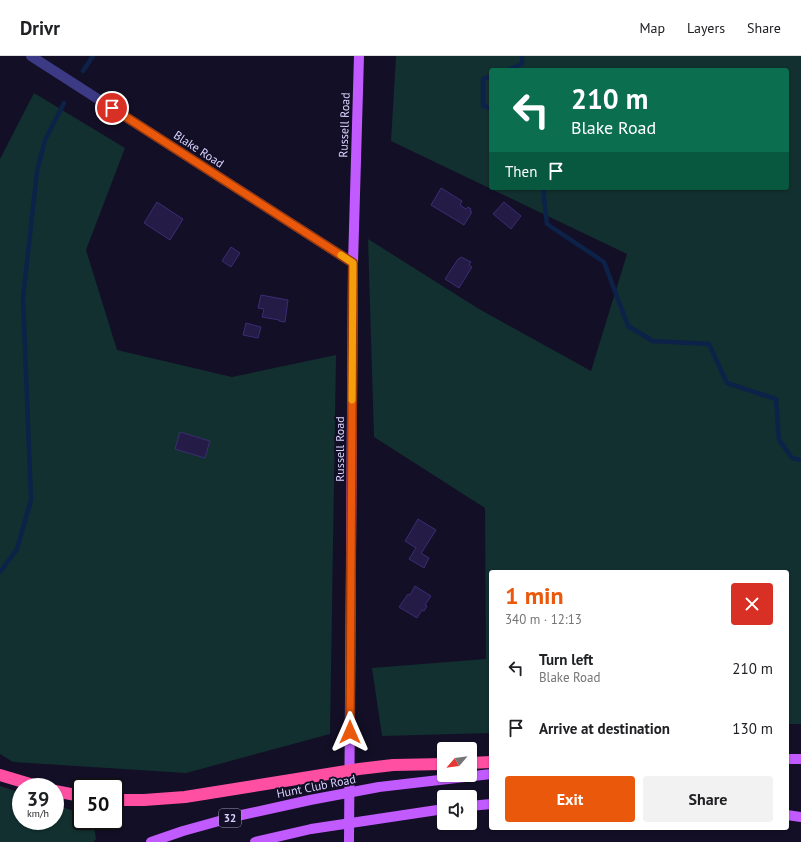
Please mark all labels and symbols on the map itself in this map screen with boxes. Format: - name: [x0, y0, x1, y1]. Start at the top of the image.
- pin: [95, 91, 129, 125]
- street label: Russell Road: [335, 92, 353, 158]
- street label: Blake Road: [171, 127, 227, 171]
- street label: Russell Road: [332, 416, 347, 482]
- position arrow: [329, 711, 371, 753]
- north arrow: [437, 742, 477, 782]
- street label: Hunt Club Road: [275, 771, 357, 801]
- speed limit sign: 50: [72, 778, 124, 830]
- road number: 32: [219, 809, 241, 827]

